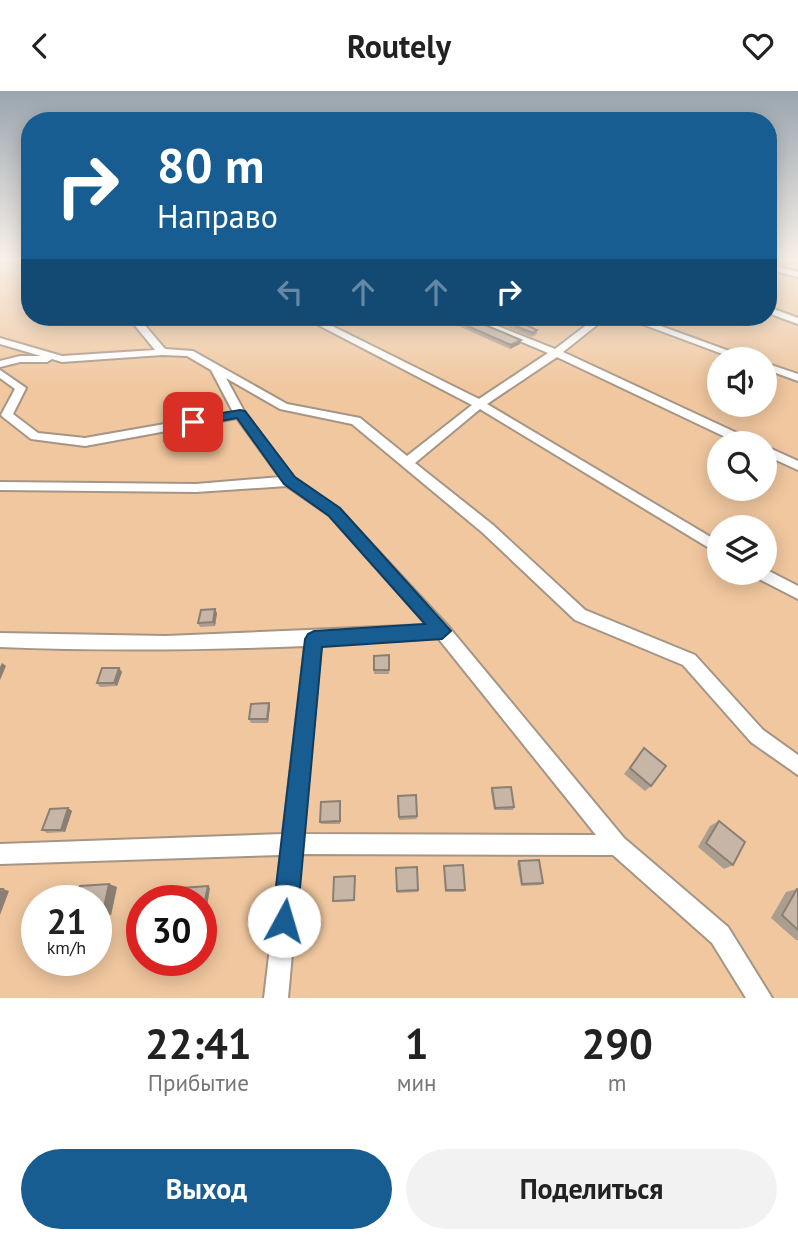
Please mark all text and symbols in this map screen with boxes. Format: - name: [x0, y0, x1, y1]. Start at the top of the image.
- text: Routely: [347, 25, 451, 67]
- icon: back: [21, 27, 59, 65]
- icon: heart: [739, 27, 777, 65]
- text: 80 m: [157, 133, 264, 197]
- icon: right: [42, 140, 133, 231]
- text: Направо: [157, 195, 278, 237]
- icon: left: [271, 273, 309, 311]
- icon: ahead: [344, 273, 382, 311]
- icon: ahead: [417, 273, 455, 311]
- icon: right: [490, 273, 528, 311]
- map controls: [707, 347, 777, 585]
- button: sound: [707, 347, 777, 417]
- pin: [163, 392, 223, 452]
- icon: arrive: [174, 403, 212, 441]
- button: search: [707, 431, 777, 501]
- button: layers: [707, 515, 777, 585]
- position arrow: [247, 884, 321, 958]
- speed limit sign: 30: [126, 885, 217, 976]
- text: 21: [47, 898, 86, 944]
- text: km/h: [47, 936, 86, 959]
- text: 22:41: [145, 1016, 252, 1071]
- text: 1: [405, 1016, 428, 1071]
- text: 290: [581, 1016, 653, 1071]
- text: Прибытие: [148, 1068, 249, 1097]
- text: мин: [397, 1068, 436, 1097]
- text: m: [608, 1068, 627, 1097]
- button: Выход: [21, 1149, 392, 1229]
- button: Поделиться: [406, 1149, 777, 1229]

